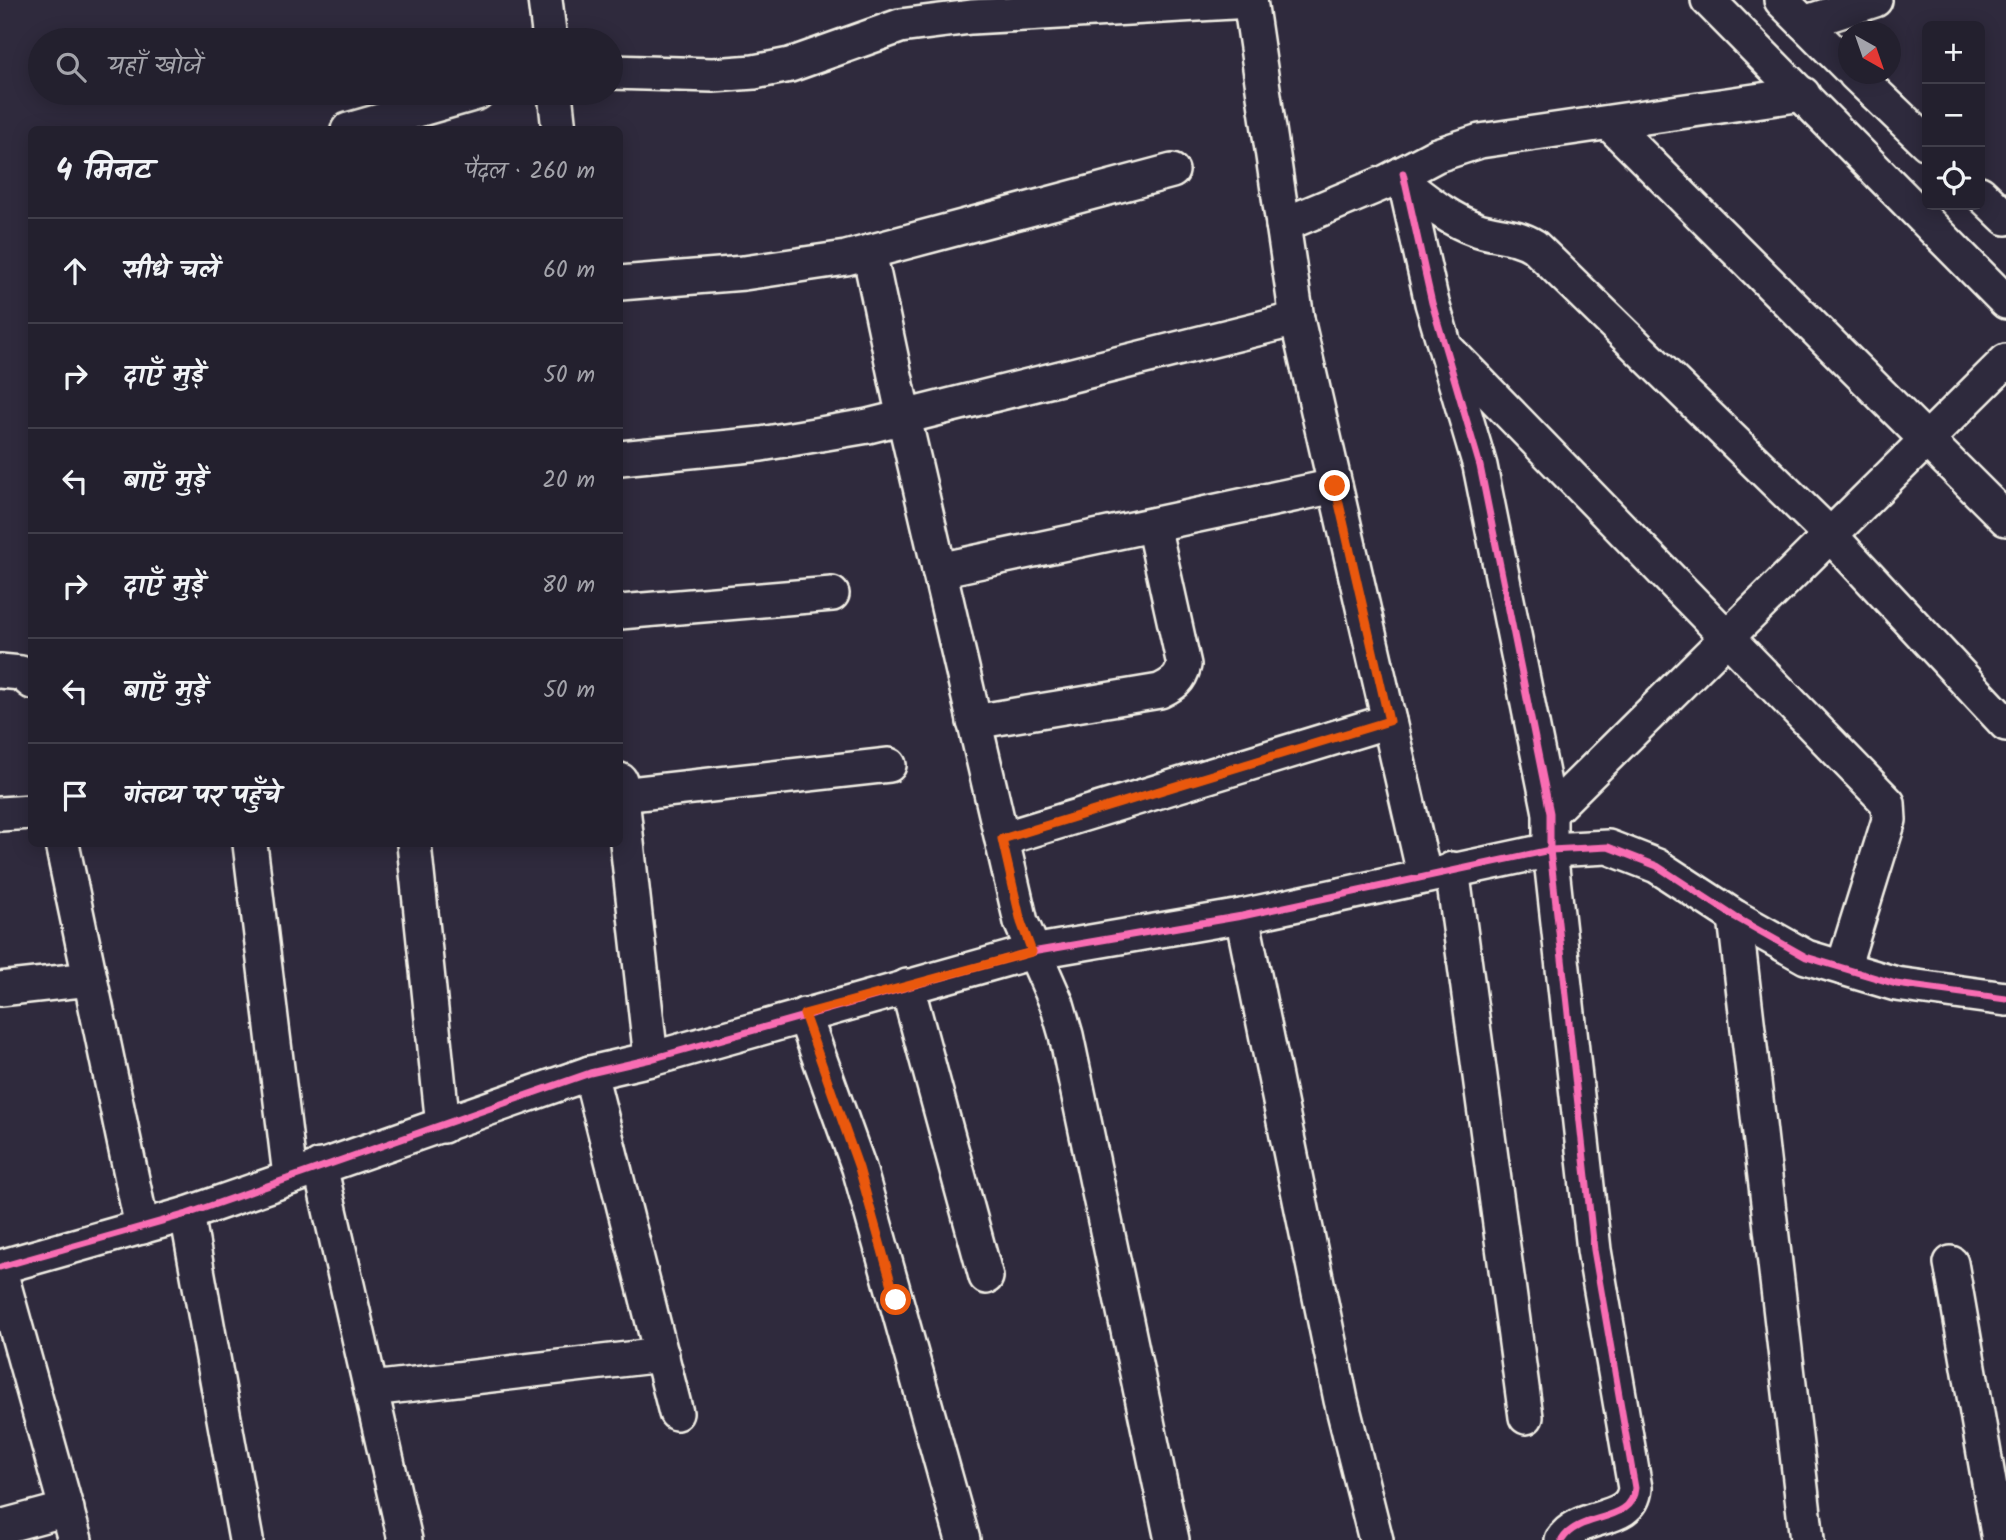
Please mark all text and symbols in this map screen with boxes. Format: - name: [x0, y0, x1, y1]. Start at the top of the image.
- north arrow: [1838, 21, 1901, 84]
- map controls: [1922, 21, 1985, 210]
- button: +: [1922, 21, 1985, 84]
- search box: [28, 28, 623, 105]
- text: यहाँ खोजें: [108, 46, 202, 88]
- icon: search: [52, 48, 90, 86]
- button: −: [1922, 84, 1985, 147]
- button: locate: [1922, 147, 1985, 210]
- text: 4 मिनट: [56, 148, 152, 196]
- text: पैदल · 260 m: [465, 154, 595, 190]
- text: सीधे चलें: [123, 250, 219, 292]
- icon: ahead: [56, 252, 94, 290]
- text: 60 m: [543, 253, 595, 289]
- text: दाएँ मुड़ें: [123, 355, 204, 397]
- icon: right: [56, 357, 94, 395]
- text: 50 m: [544, 358, 595, 394]
- text: बाएँ मुड़ें: [123, 460, 206, 502]
- icon: left: [56, 462, 94, 500]
- text: 20 m: [543, 463, 595, 499]
- route end: [1319, 470, 1350, 501]
- text: दाएँ मुड़ें: [123, 565, 204, 607]
- icon: right: [56, 567, 94, 605]
- text: 80 m: [542, 568, 595, 604]
- text: बाएँ मुड़ें: [123, 670, 206, 712]
- icon: left: [56, 672, 94, 710]
- text: 50 m: [544, 673, 595, 709]
- text: गंतव्य पर पहुँचे: [123, 775, 280, 817]
- icon: arrive: [56, 777, 94, 815]
- route start: [880, 1284, 911, 1315]

